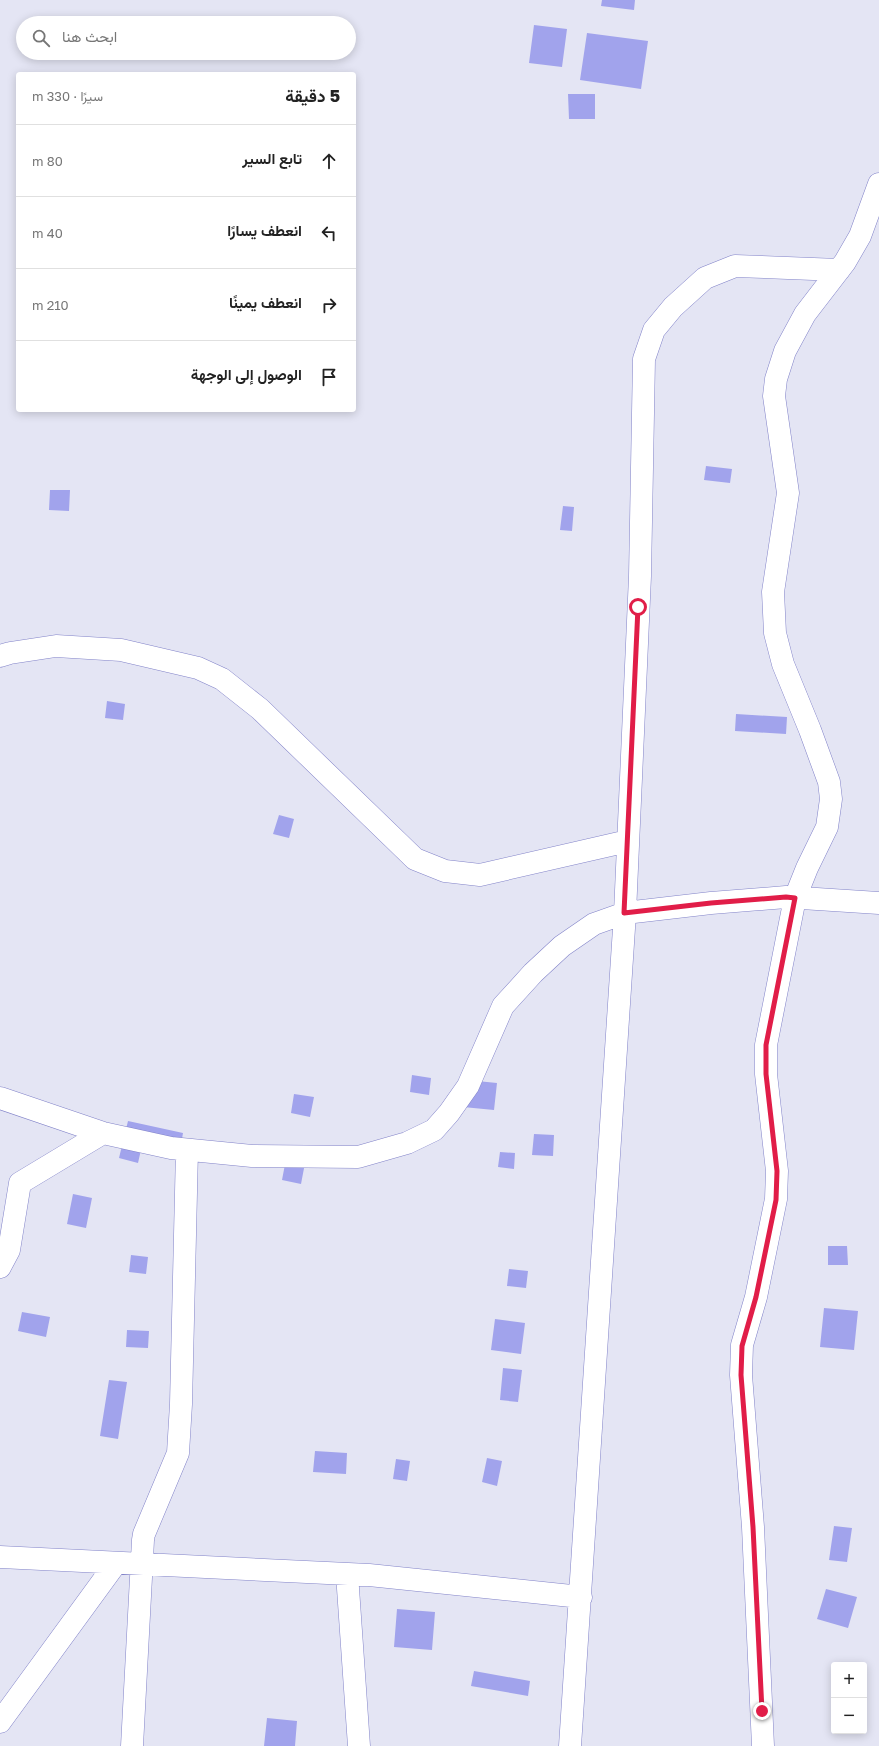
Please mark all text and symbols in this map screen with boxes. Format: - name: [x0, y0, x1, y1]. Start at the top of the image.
- search box: [16, 16, 356, 60]
- icon: search: [30, 27, 52, 49]
- text: ابحث هنا: [62, 27, 117, 45]
- text: 5 دقيقة: [285, 85, 340, 106]
- text: سيرًا · 330 m: [32, 88, 103, 104]
- text: تابع السير: [242, 149, 302, 167]
- icon: ahead: [318, 150, 340, 172]
- text: 80 m: [32, 153, 63, 169]
- text: انعطف يسارًا: [227, 221, 302, 239]
- icon: left: [318, 222, 340, 244]
- text: 40 m: [32, 225, 63, 241]
- text: انعطف يمينًا: [229, 293, 302, 311]
- icon: right: [318, 294, 340, 316]
- text: 210 m: [32, 297, 69, 313]
- text: الوصول إلى الوجهة: [191, 365, 302, 383]
- icon: arrive: [318, 366, 340, 388]
- route start: [629, 598, 647, 616]
- map controls: [831, 1662, 867, 1734]
- button: +: [831, 1662, 867, 1698]
- button: −: [831, 1698, 867, 1734]
- route end: [753, 1702, 771, 1720]

